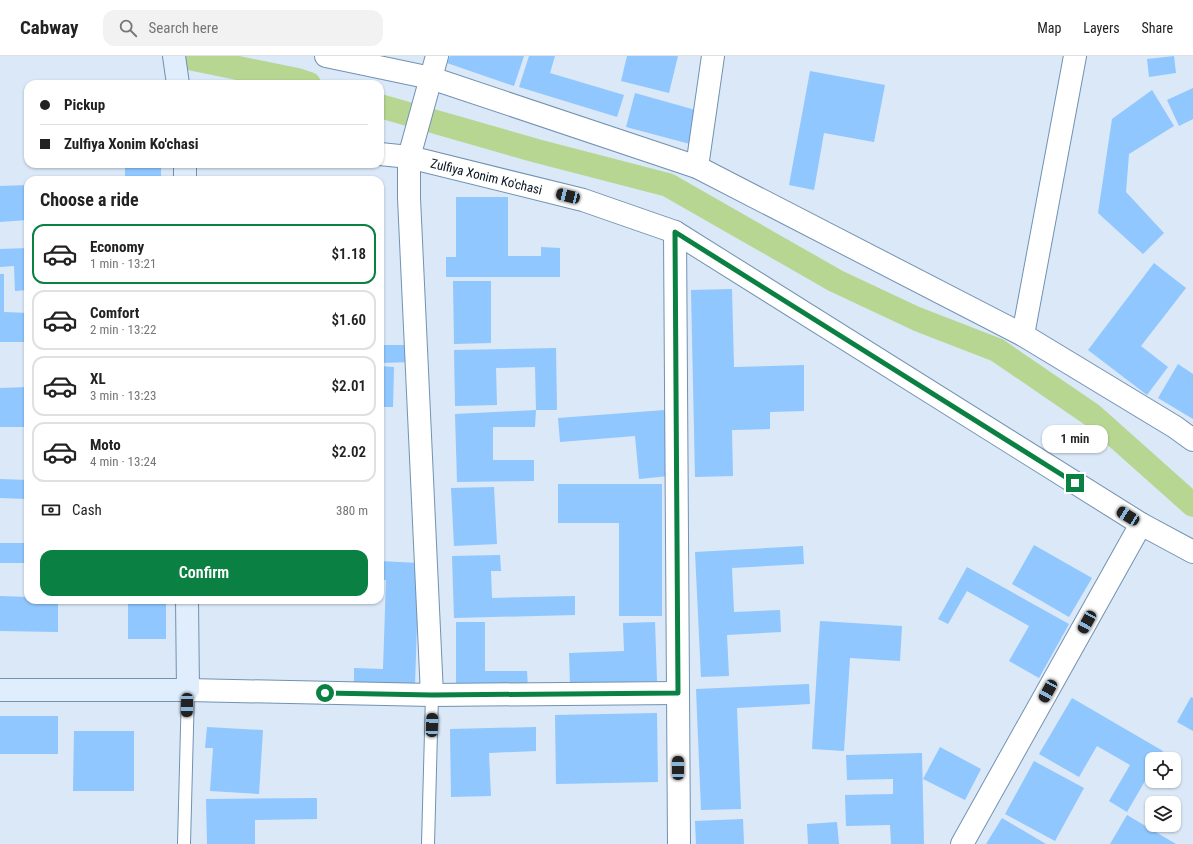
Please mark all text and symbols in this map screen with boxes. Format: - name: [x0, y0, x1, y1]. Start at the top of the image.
- search box: [103, 10, 383, 46]
- text: Cabway: [20, 16, 79, 39]
- icon: search: [117, 17, 139, 39]
- text: Search here: [149, 19, 218, 37]
- text: Map: [1037, 20, 1061, 36]
- text: Layers: [1083, 20, 1120, 36]
- text: Share: [1142, 20, 1173, 36]
- text: Pickup: [64, 96, 105, 114]
- text: Zulfiya Xonim Ko'chasi: [64, 135, 199, 153]
- street label: Zulfiya Xonim Ko'chasi: [429, 155, 544, 197]
- car: [555, 187, 581, 205]
- text: Choose a ride: [40, 189, 139, 210]
- icon: car: [42, 236, 78, 272]
- text: Economy: [90, 238, 144, 256]
- text: $1.18: [332, 245, 366, 263]
- text: 1 min · 13:21: [90, 256, 156, 271]
- icon: car: [42, 302, 78, 338]
- text: Comfort: [90, 304, 139, 322]
- text: $1.60: [332, 311, 366, 329]
- text: 2 min · 13:22: [90, 322, 156, 337]
- icon: car: [42, 368, 78, 404]
- text: XL: [90, 370, 106, 388]
- text: $2.01: [332, 377, 366, 395]
- text: 3 min · 13:23: [90, 388, 156, 403]
- callout: 1 min: [1042, 425, 1108, 453]
- text: 1 min: [1061, 431, 1089, 446]
- icon: car: [42, 434, 78, 470]
- text: Moto: [90, 436, 121, 454]
- text: $2.02: [332, 443, 366, 461]
- text: 4 min · 13:24: [90, 454, 156, 469]
- route end: [1066, 474, 1084, 492]
- icon: cash: [40, 499, 62, 521]
- text: Cash: [72, 501, 102, 519]
- text: 380 m: [336, 503, 368, 518]
- car: [1115, 505, 1141, 527]
- button: Confirm: [40, 550, 368, 596]
- car: [1076, 609, 1098, 635]
- car: [1037, 678, 1059, 704]
- route start: [316, 684, 334, 702]
- car: [181, 693, 193, 717]
- car: [426, 713, 438, 737]
- map controls: [1145, 752, 1181, 832]
- button: locate: [1145, 752, 1181, 788]
- car: [672, 756, 684, 780]
- button: layers: [1145, 796, 1181, 832]

